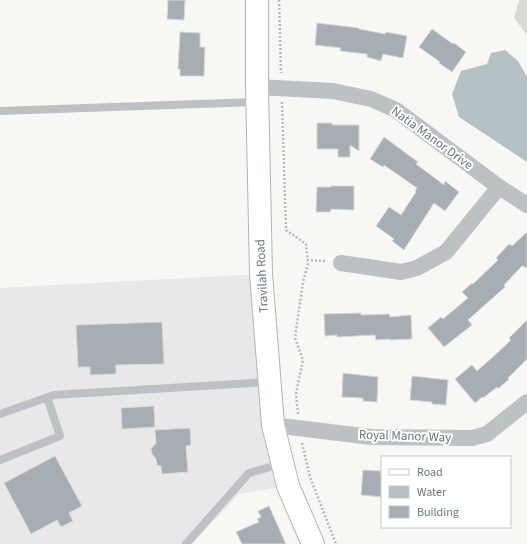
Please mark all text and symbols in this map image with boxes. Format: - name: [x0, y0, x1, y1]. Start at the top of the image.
- street label: Natia Manor Drive: [387, 102, 477, 174]
- street label: Travilah Road: [251, 239, 273, 313]
- street label: Royal Manor Way: [358, 425, 452, 447]
- legend: [381, 456, 511, 528]
- text: Road: [417, 464, 443, 481]
- text: Water: [417, 484, 447, 501]
- text: Building: [417, 504, 459, 521]

